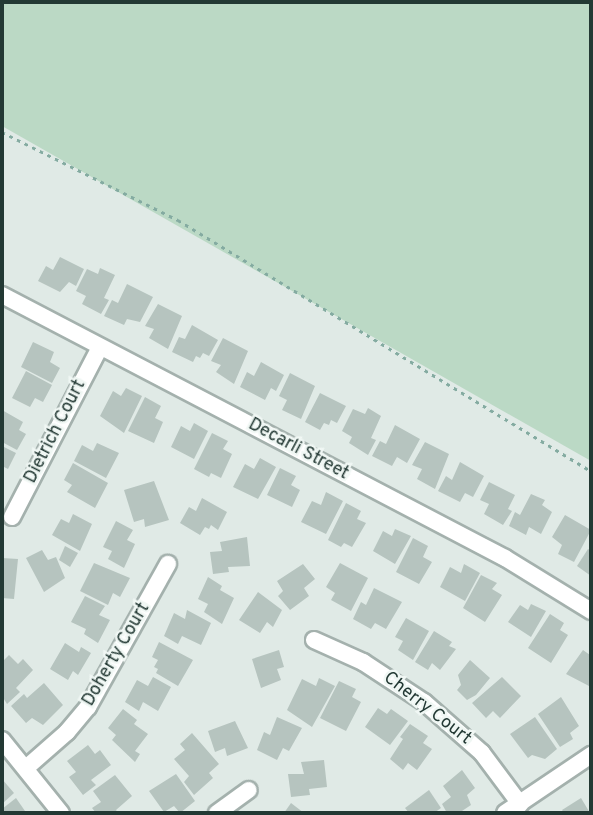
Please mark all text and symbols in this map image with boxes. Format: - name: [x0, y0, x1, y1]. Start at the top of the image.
- street label: Dietrich Court: [21, 377, 91, 487]
- street label: Decarli Street: [244, 415, 352, 485]
- street label: Doherty Court: [79, 599, 155, 711]
- street label: Cherry Court: [379, 668, 475, 750]

